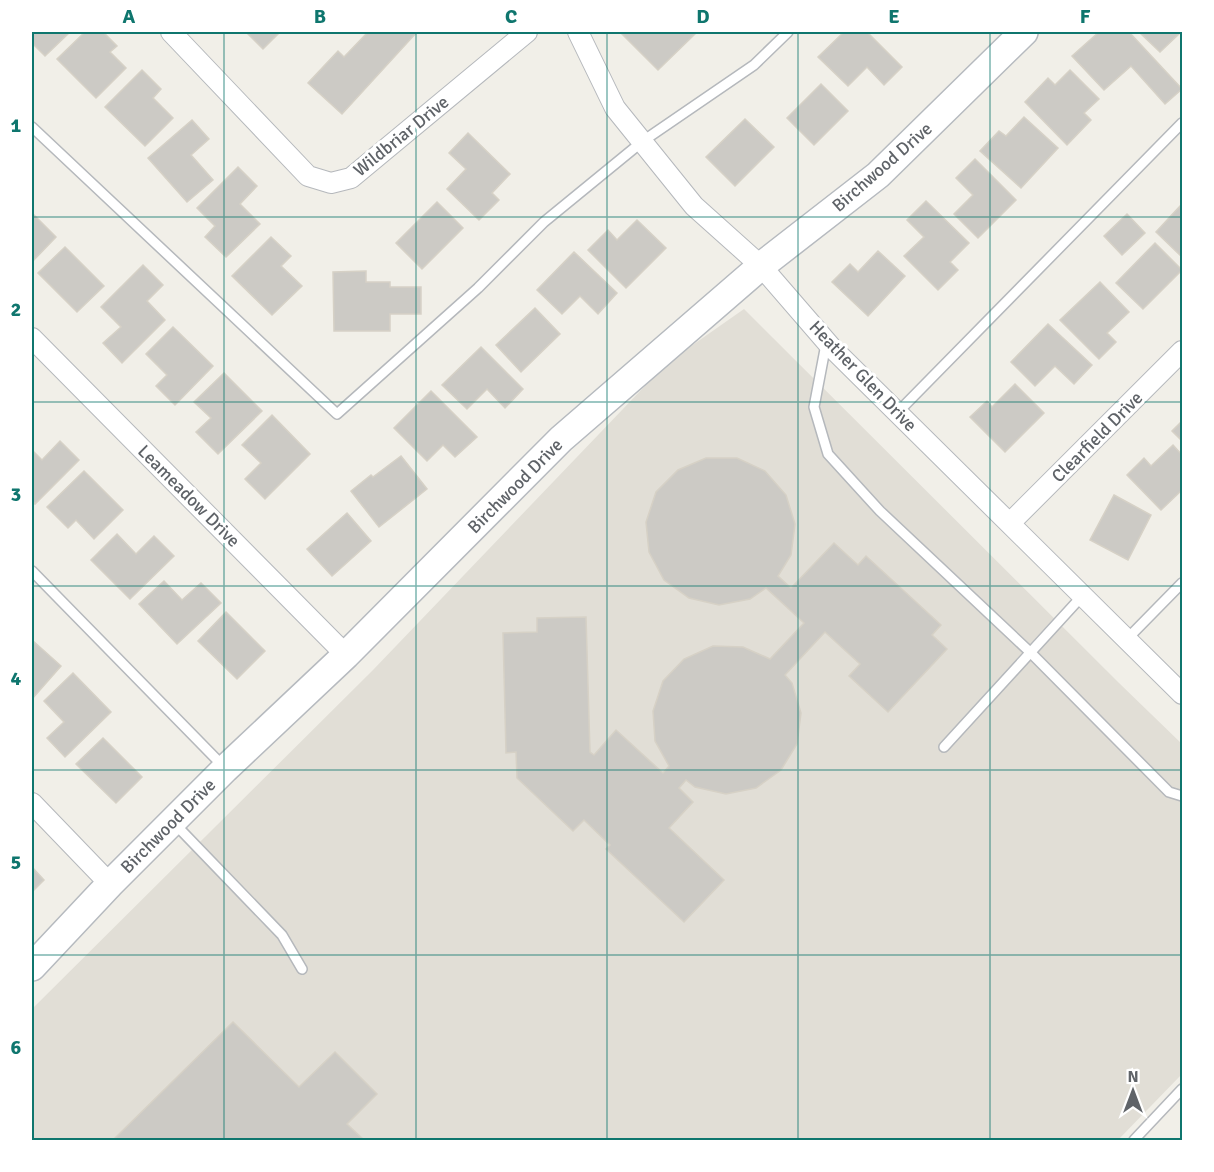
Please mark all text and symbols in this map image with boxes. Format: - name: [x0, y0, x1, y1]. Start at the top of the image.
- text: A: [123, 4, 136, 29]
- text: B: [314, 4, 326, 29]
- text: C: [505, 4, 517, 29]
- text: D: [696, 4, 710, 29]
- text: E: [888, 4, 900, 29]
- text: F: [1080, 4, 1091, 29]
- street label: Wildbriar Drive: [349, 91, 453, 181]
- text: 1: [11, 113, 22, 138]
- street label: Birchwood Drive: [827, 118, 937, 216]
- text: 2: [11, 297, 21, 322]
- street label: Heather Glen Drive: [805, 316, 921, 436]
- street label: Clearfield Drive: [1047, 387, 1147, 487]
- street label: Birchwood Drive: [463, 434, 567, 538]
- street label: Leameadow Drive: [133, 440, 245, 552]
- text: 3: [11, 482, 21, 507]
- text: 4: [11, 666, 22, 691]
- street label: Birchwood Drive: [116, 774, 220, 878]
- text: 5: [11, 850, 21, 875]
- text: 6: [11, 1035, 22, 1060]
- north arrow: [1103, 1061, 1163, 1121]
- text: N: [1127, 1067, 1139, 1087]

